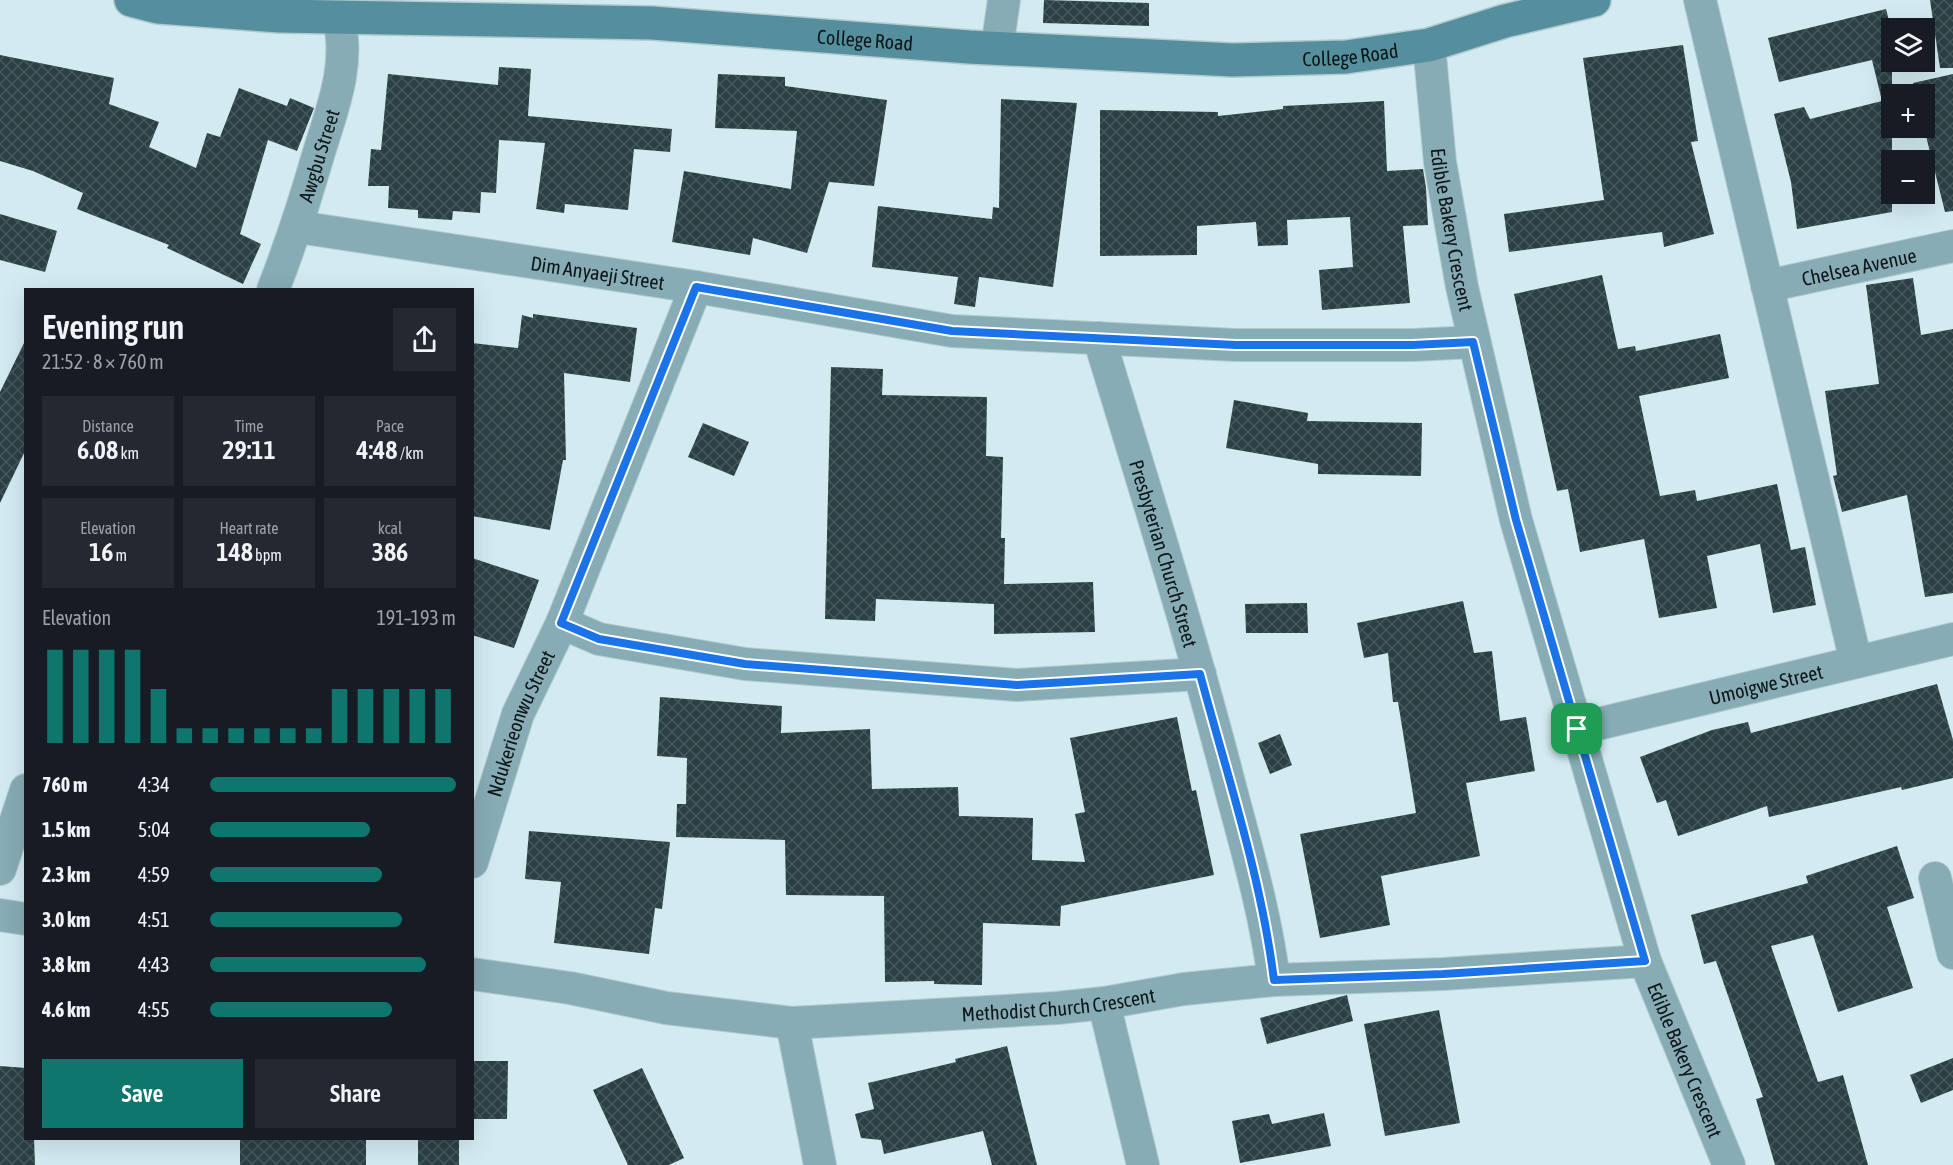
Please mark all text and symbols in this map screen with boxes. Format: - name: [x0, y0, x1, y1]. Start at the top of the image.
- map controls: [1881, 18, 1935, 204]
- button: layers: [1881, 18, 1935, 72]
- street label: College Road: [816, 24, 914, 54]
- street label: College Road: [1302, 38, 1400, 70]
- button: +: [1881, 84, 1935, 138]
- street label: Awgbu Street: [293, 106, 343, 205]
- street label: Edible Bakery Crescent: [1427, 147, 1479, 313]
- button: −: [1881, 150, 1935, 204]
- street label: Chelsea Avenue: [1799, 243, 1918, 290]
- street label: Dim Anyaeji Street: [529, 251, 666, 294]
- text: Evening run: [42, 308, 184, 346]
- button: share: [393, 308, 456, 371]
- text: 21:52 · 8 × 760 m: [42, 350, 164, 373]
- text: Distance: [82, 417, 134, 435]
- text: Time: [234, 417, 264, 435]
- text: Pace: [376, 417, 404, 435]
- text: 6.08: [77, 435, 118, 465]
- text: 29:11: [222, 435, 276, 465]
- text: 4:48: [356, 435, 398, 465]
- text: km: [118, 444, 139, 462]
- text: /km: [398, 444, 424, 462]
- street label: Presbyterian Church Street: [1125, 457, 1203, 650]
- text: Elevation: [80, 519, 136, 537]
- text: Heart rate: [220, 519, 278, 537]
- text: kcal: [378, 519, 402, 537]
- text: 16: [89, 537, 113, 567]
- text: 148: [216, 537, 253, 567]
- text: 386: [372, 537, 408, 567]
- text: m: [113, 546, 127, 564]
- text: bpm: [253, 546, 282, 564]
- text: Elevation: [42, 606, 111, 629]
- text: 191–193 m: [376, 606, 456, 629]
- street label: Ndukerieonwu Street: [482, 646, 559, 799]
- street label: Umoigwe Street: [1706, 659, 1825, 709]
- pin: [1551, 703, 1602, 754]
- icon: arrive: [1560, 712, 1593, 745]
- text: 760 m: [42, 773, 87, 796]
- text: 4:34: [138, 773, 170, 796]
- text: 1.5 km: [42, 818, 90, 841]
- text: 5:04: [138, 818, 170, 841]
- text: 2.3 km: [42, 863, 90, 886]
- text: 4:59: [138, 863, 170, 886]
- text: 3.0 km: [42, 908, 90, 931]
- text: 4:51: [138, 908, 170, 931]
- text: 3.8 km: [42, 953, 90, 976]
- text: 4:43: [138, 953, 170, 976]
- street label: Edible Bakery Crescent: [1644, 979, 1728, 1141]
- street label: Methodist Church Crescent: [961, 983, 1157, 1025]
- text: 4.6 km: [42, 998, 90, 1021]
- text: 4:55: [138, 998, 170, 1021]
- button: Save: [42, 1059, 243, 1128]
- button: Share: [255, 1059, 456, 1128]

